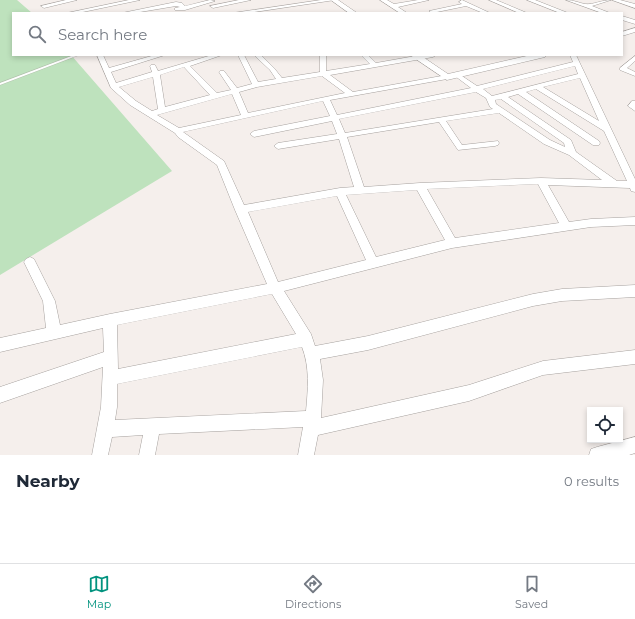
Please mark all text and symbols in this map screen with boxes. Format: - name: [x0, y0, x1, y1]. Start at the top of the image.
- search box: [12, 12, 623, 56]
- icon: search: [26, 23, 48, 45]
- text: Search here: [58, 25, 147, 44]
- map controls: [587, 407, 623, 443]
- button: locate: [587, 407, 623, 443]
- text: Nearby: [16, 471, 80, 491]
- text: 0 results: [564, 473, 619, 489]
- tab: Map: [87, 573, 111, 611]
- tab: Directions: [285, 573, 341, 611]
- tab: Saved: [515, 573, 548, 611]

